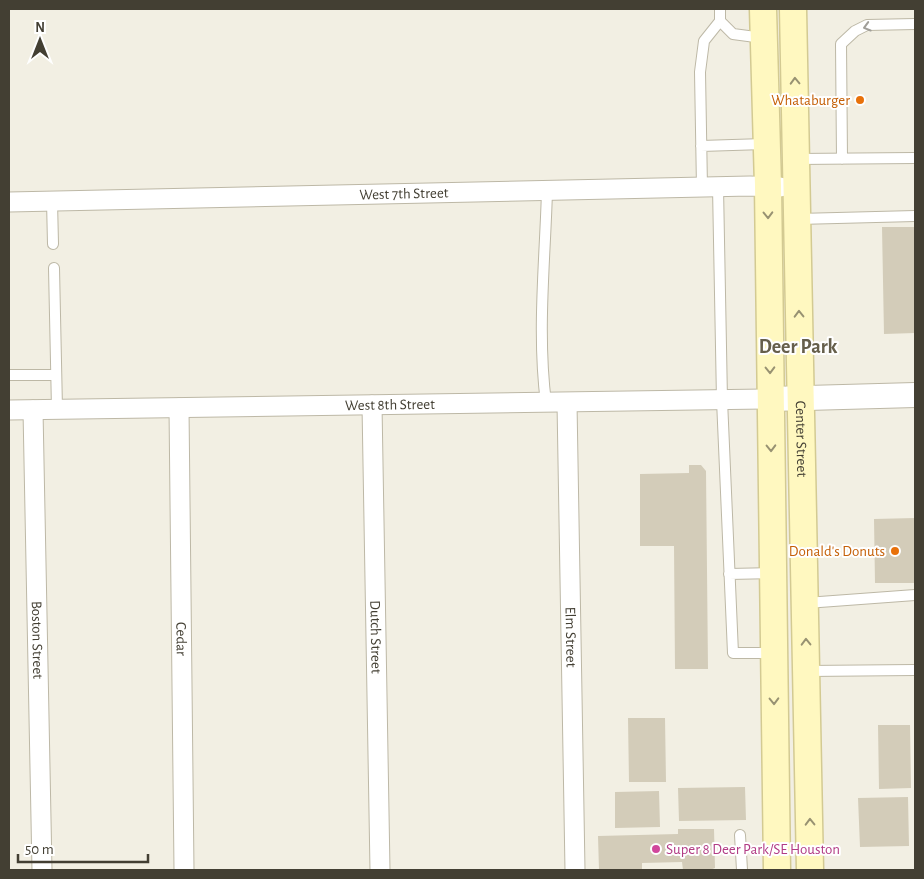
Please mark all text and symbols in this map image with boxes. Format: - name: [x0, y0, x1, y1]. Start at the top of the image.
- north arrow: [15, 15, 65, 65]
- text: N: [35, 21, 45, 35]
- one-way arrow: [863, 21, 872, 31]
- one-way arrow: [790, 77, 800, 85]
- place label: Whataburger: [771, 93, 850, 108]
- marker: Whataburger: [854, 94, 866, 106]
- street label: West 7th Street: [359, 186, 449, 202]
- one-way arrow: [763, 212, 773, 219]
- one-way arrow: [794, 310, 804, 318]
- district label: Deer Park: [759, 337, 837, 357]
- one-way arrow: [765, 366, 775, 374]
- street label: West 8th Street: [345, 397, 435, 413]
- street label: Center Street: [793, 401, 809, 477]
- one-way arrow: [766, 444, 777, 452]
- place label: Donald's Donuts: [789, 544, 885, 559]
- marker: Donald's Donuts: [889, 545, 901, 557]
- street label: Dutch Street: [367, 600, 384, 674]
- street label: Boston Street: [29, 601, 45, 679]
- street label: Elm Street: [562, 606, 579, 668]
- street label: Cedar: [173, 622, 189, 656]
- one-way arrow: [801, 637, 811, 645]
- one-way arrow: [769, 698, 780, 706]
- one-way arrow: [804, 817, 815, 825]
- scale bar: [18, 832, 148, 864]
- text: 50 m: [25, 842, 54, 857]
- place label: Super 8 Deer Park/SE Houston: [666, 842, 840, 857]
- marker: Super 8 Deer Park/SE Houston: [650, 843, 662, 855]

